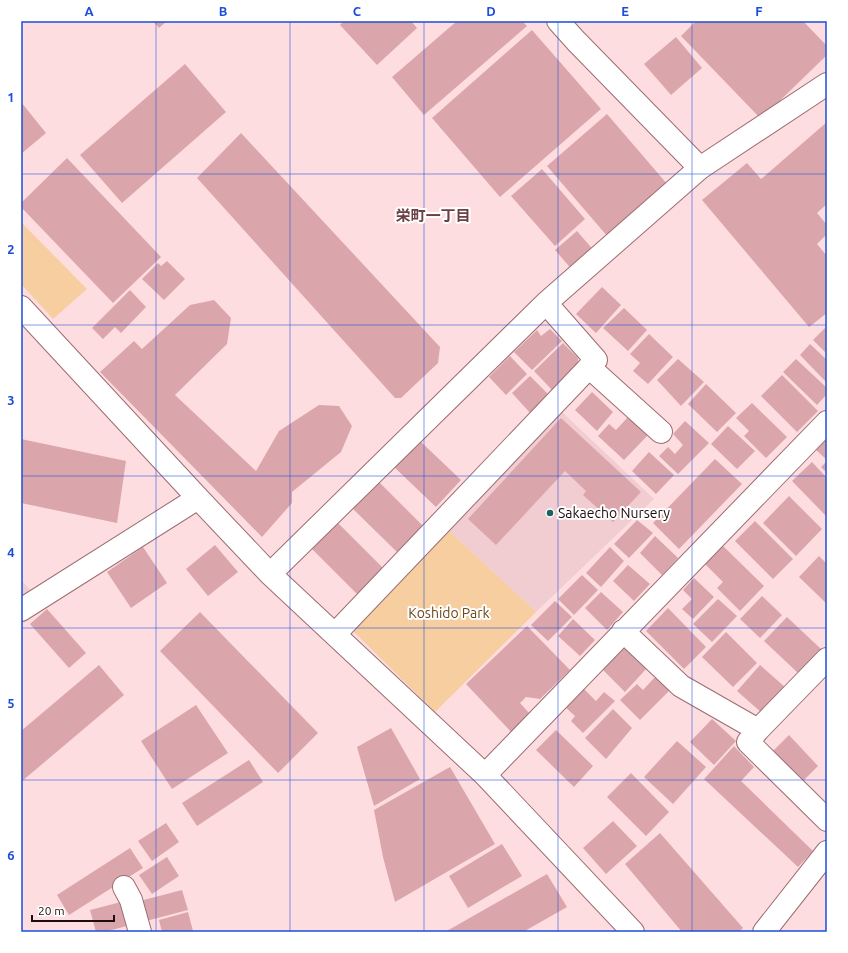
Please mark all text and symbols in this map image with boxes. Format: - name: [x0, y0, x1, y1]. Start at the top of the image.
- text: A: [84, 4, 94, 18]
- text: B: [219, 4, 228, 18]
- text: C: [353, 4, 362, 18]
- text: D: [486, 4, 496, 18]
- text: E: [621, 4, 629, 18]
- text: F: [755, 4, 763, 18]
- text: 1: [7, 90, 15, 104]
- district label: 栄町一丁目: [395, 207, 471, 224]
- text: 2: [7, 242, 15, 256]
- text: 3: [7, 393, 15, 407]
- place label: Sakaecho Nursery: [558, 505, 670, 521]
- marker: Sakaecho Nursery: [545, 508, 555, 518]
- text: 4: [7, 545, 15, 559]
- park label: Koshido Park: [408, 605, 490, 621]
- text: 5: [7, 696, 15, 710]
- text: 6: [7, 848, 15, 862]
- scale bar: [32, 897, 114, 923]
- text: 20 m: [38, 904, 65, 917]

